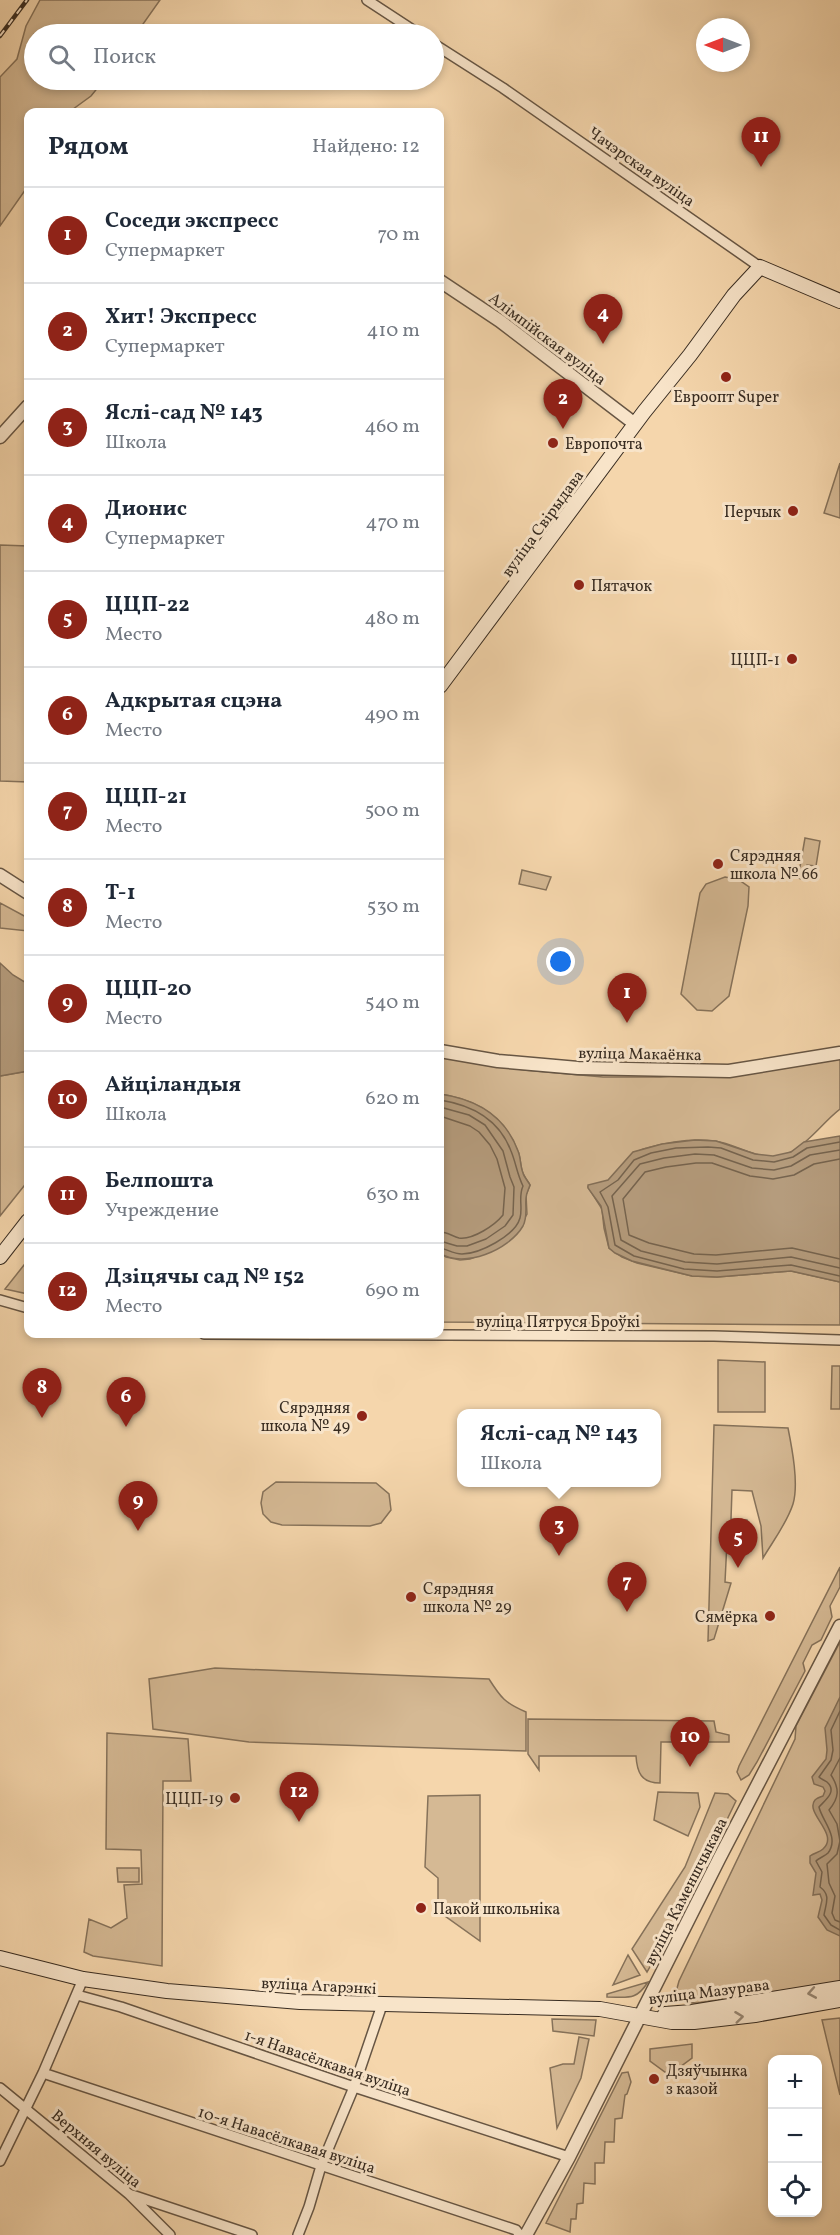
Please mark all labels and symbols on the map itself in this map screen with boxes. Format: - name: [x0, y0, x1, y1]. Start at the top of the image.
- north arrow: [696, 18, 750, 72]
- pin: 11: [742, 118, 780, 167]
- street label: Чачэрская вуліца: [583, 123, 699, 213]
- street label: Алімпійская вуліца: [484, 288, 610, 391]
- pin: 4: [584, 294, 622, 344]
- marker: Евроопт Super: [719, 370, 733, 384]
- pin: 2: [544, 380, 582, 429]
- place label: Евроопт Super: [673, 387, 779, 409]
- place label: Европочта: [565, 434, 643, 456]
- marker: Европочта: [546, 436, 560, 450]
- street label: вуліца Свірыдава: [497, 466, 590, 582]
- place label: Перчык: [724, 502, 781, 524]
- marker: Перчык: [786, 504, 800, 518]
- place label: Пятачок: [591, 576, 653, 598]
- marker: Пятачок: [572, 578, 586, 592]
- place label: ЦЦП-1: [730, 650, 780, 672]
- marker: ЦЦП-1: [785, 652, 799, 666]
- place label: Сярэдняя школа № 66: [730, 846, 818, 886]
- marker: Сярэдняя школа № 66: [711, 857, 725, 871]
- your location: [546, 947, 575, 976]
- pin: 1: [608, 974, 646, 1023]
- street label: вуліца Макаёнка: [578, 1043, 702, 1067]
- street label: вуліца Пятруся Броўкі: [476, 1312, 640, 1334]
- pin: 8: [22, 1368, 62, 1418]
- pin: 6: [106, 1378, 146, 1427]
- place label: Сярэдняя школа № 49: [261, 1398, 350, 1438]
- marker: Сярэдняя школа № 49: [355, 1409, 369, 1423]
- pin: 9: [118, 1482, 158, 1531]
- pin: 3: [540, 1506, 578, 1556]
- pin: 5: [718, 1518, 758, 1568]
- pin: 7: [608, 1562, 646, 1612]
- place label: Сярэдняя школа № 29: [423, 1579, 512, 1619]
- marker: Сярэдняя школа № 29: [404, 1590, 418, 1604]
- place label: Сямёрка: [695, 1607, 758, 1629]
- marker: Сямёрка: [763, 1609, 777, 1623]
- pin: 10: [670, 1718, 710, 1767]
- pin: 12: [280, 1772, 318, 1822]
- place label: ЦЦП-19: [165, 1789, 223, 1811]
- marker: ЦЦП-19: [228, 1791, 242, 1805]
- street label: вуліца Каменшчыкава: [640, 1814, 734, 1970]
- place label: Пакой школьніка: [433, 1899, 560, 1921]
- marker: Пакой школьніка: [414, 1901, 428, 1915]
- street label: вуліца Агарэнкі: [261, 1973, 377, 2001]
- street label: вуліца Мазурава: [648, 1975, 771, 2011]
- one-way arrow: [807, 1986, 817, 1999]
- one-way arrow: [734, 2011, 744, 2024]
- street label: 1-я Навасёлкавая вуліца: [241, 2025, 414, 2103]
- place label: Дзяўчынка з казой: [666, 2061, 748, 2101]
- marker: Дзяўчынка з казой: [647, 2072, 661, 2086]
- street label: 10-я Навасёлкавая вуліца: [195, 2102, 378, 2180]
- street label: Верхняя вуліца: [46, 2105, 145, 2194]

